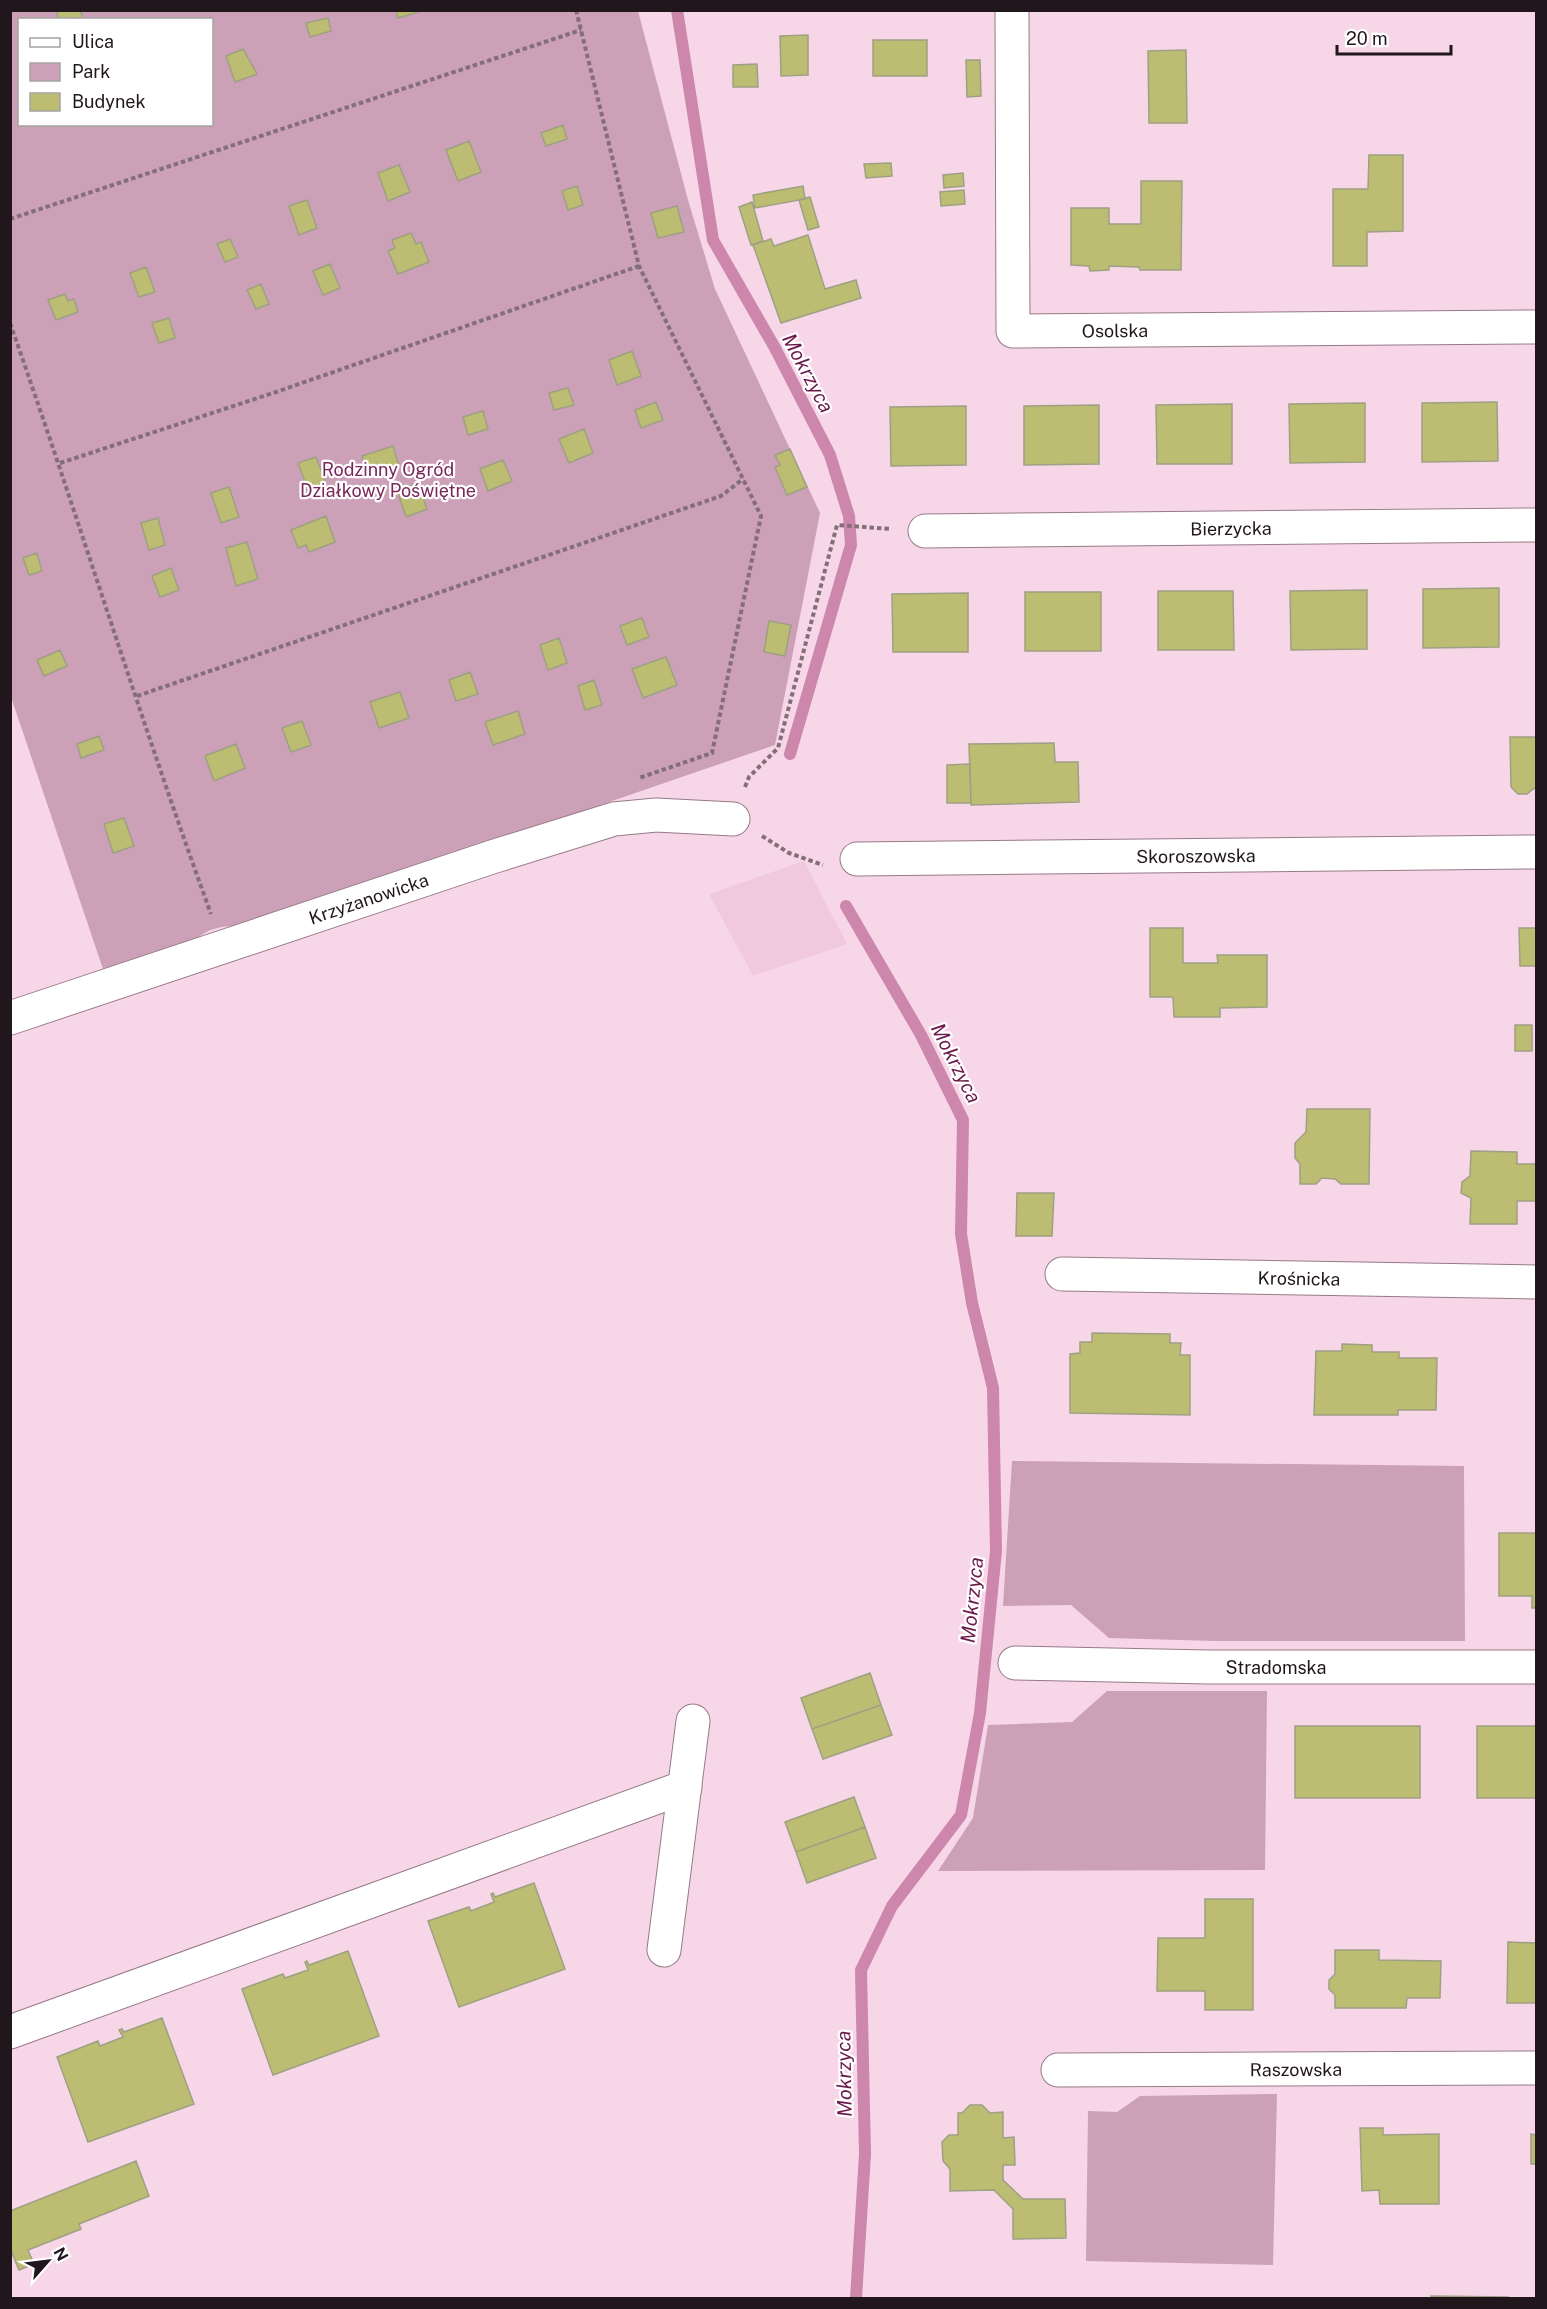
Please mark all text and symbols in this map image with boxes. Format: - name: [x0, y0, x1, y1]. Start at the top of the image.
- legend: [18, 18, 213, 126]
- scale bar: [1337, 18, 1451, 56]
- text: 20 m: [1346, 28, 1388, 49]
- text: Ulica: [72, 31, 114, 52]
- text: Park: [72, 61, 110, 82]
- text: Budynek: [72, 91, 146, 112]
- street label: Osolska: [1082, 319, 1148, 341]
- water label: Mokrzyca: [777, 329, 839, 417]
- park label: Rodzinny Ogród Działkowy Poświętne: [300, 459, 476, 501]
- street label: Bierzycka: [1190, 517, 1272, 539]
- street label: Skoroszowska: [1136, 844, 1256, 867]
- street label: Krzyżanowicka: [306, 869, 431, 928]
- water label: Mokrzyca: [926, 1019, 986, 1107]
- street label: Krośnicka: [1257, 1267, 1341, 1289]
- water label: Mokrzyca: [956, 1556, 988, 1644]
- street label: Stradomska: [1226, 1657, 1326, 1678]
- water label: Mokrzyca: [831, 2031, 857, 2117]
- street label: Raszowska: [1250, 2058, 1342, 2080]
- north arrow: [18, 2231, 78, 2291]
- text: N: [49, 2244, 72, 2264]

